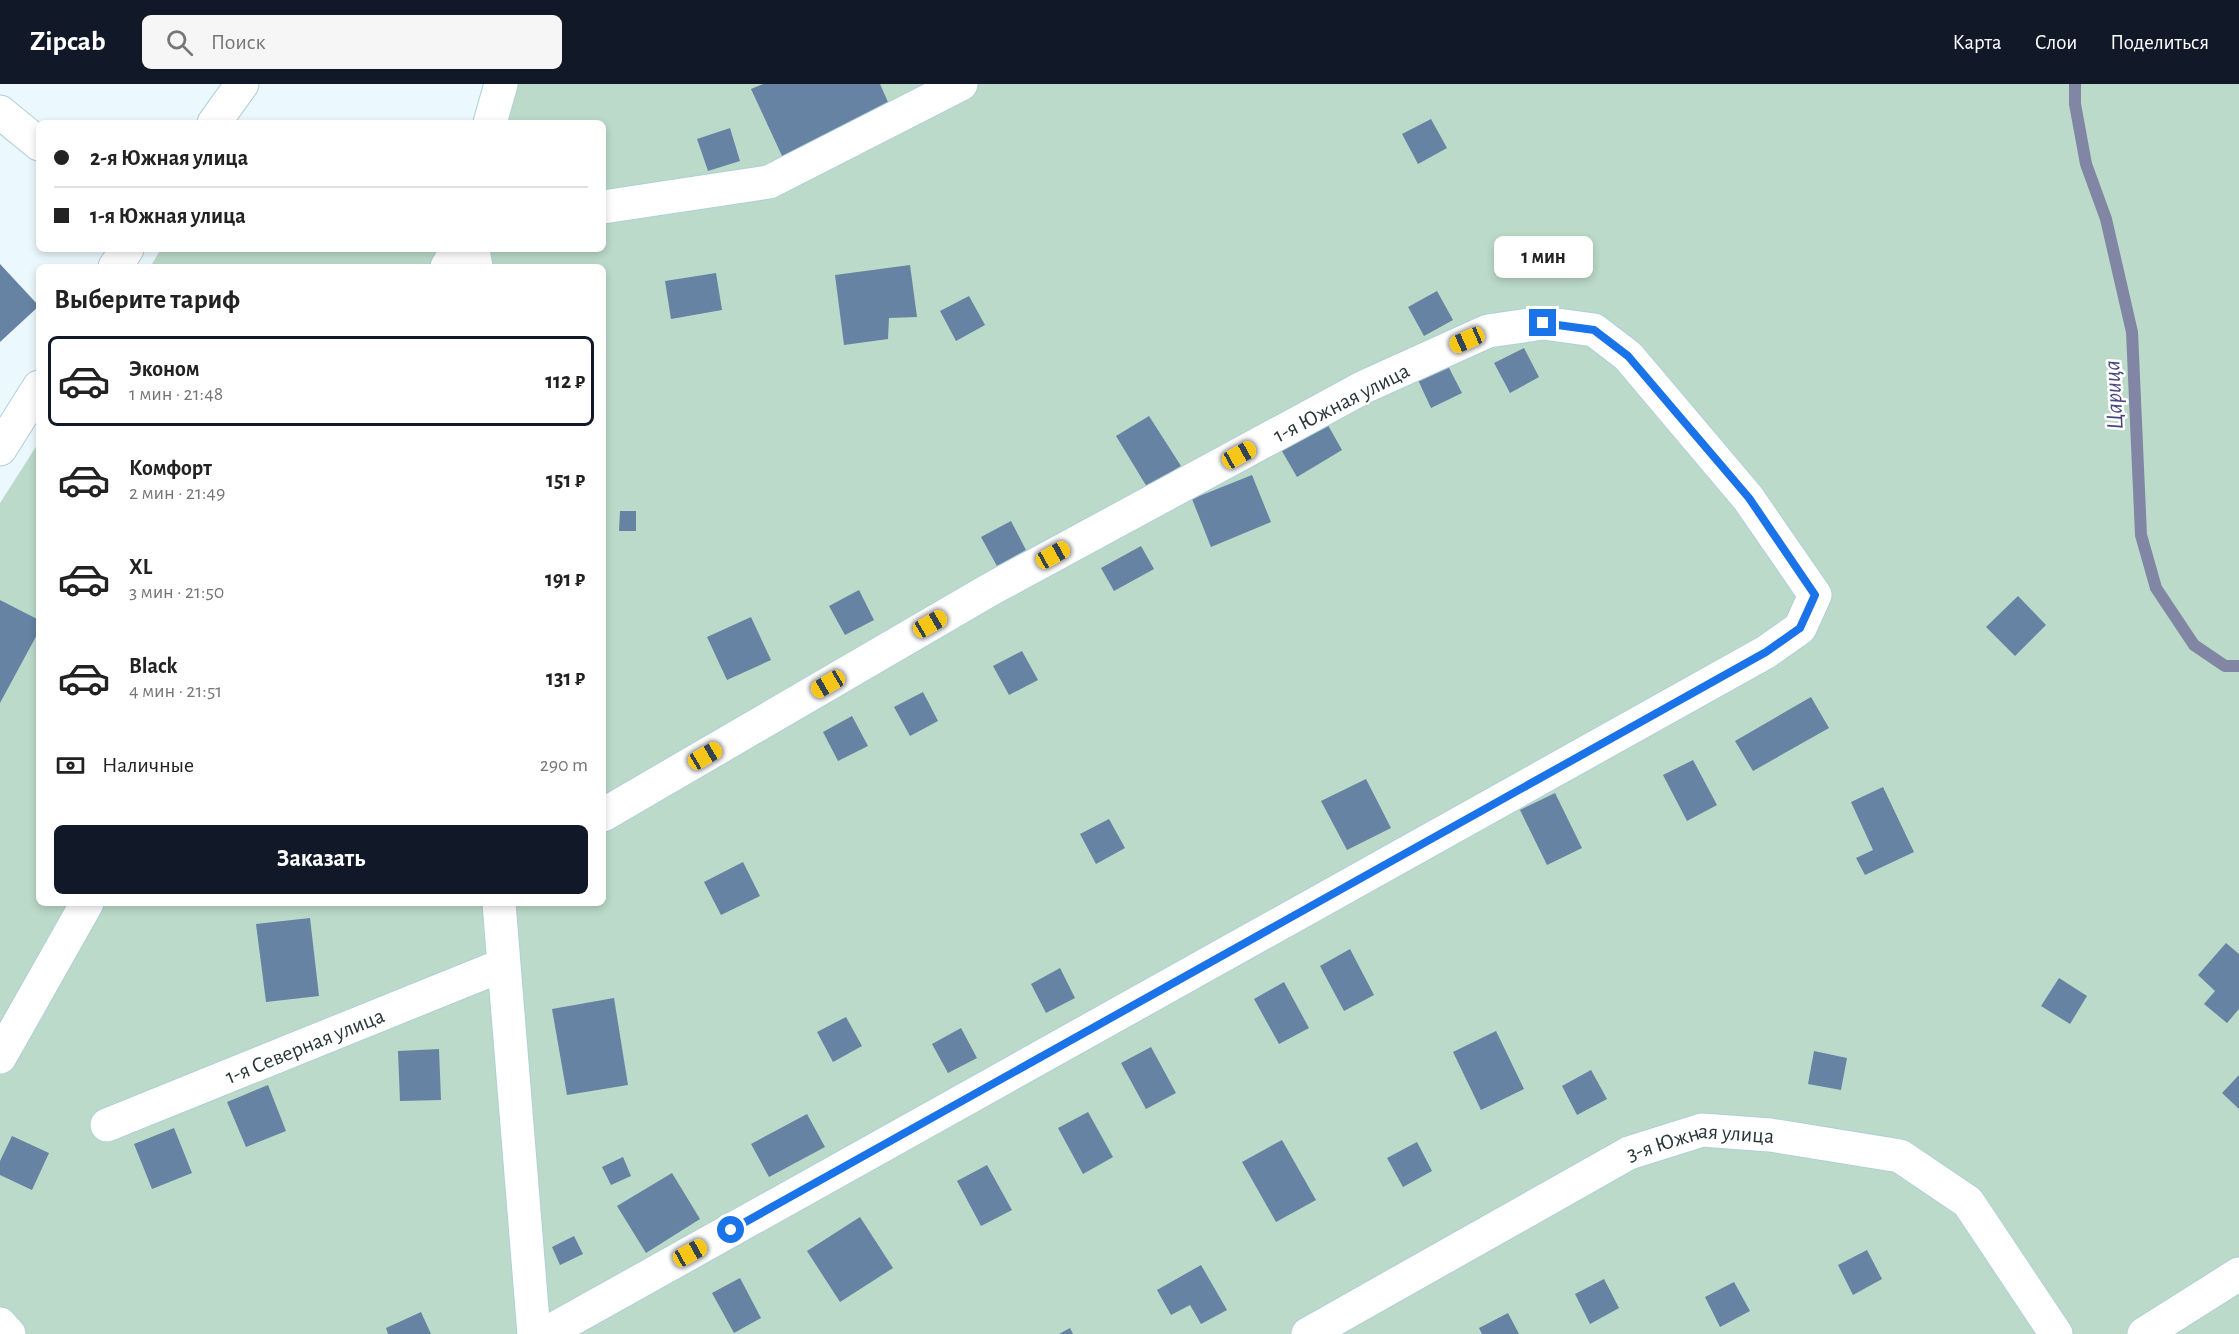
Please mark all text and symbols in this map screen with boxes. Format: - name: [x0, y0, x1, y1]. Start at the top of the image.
- search box: [142, 15, 562, 69]
- icon: search: [163, 26, 196, 59]
- text: Zipcab: [30, 28, 106, 56]
- text: Поиск: [211, 31, 266, 53]
- text: Карта: [1952, 32, 2002, 53]
- text: Слои: [2035, 32, 2077, 53]
- text: Поделиться: [2110, 32, 2209, 53]
- text: 2-я Южная улица: [90, 147, 248, 169]
- text: 1-я Южная улица: [90, 205, 246, 227]
- callout: 1 мин: [1494, 236, 1592, 278]
- text: 1 мин: [1521, 247, 1566, 267]
- text: Выберите тариф: [54, 286, 240, 313]
- route end: [1529, 309, 1556, 336]
- car: [1447, 324, 1487, 356]
- icon: car: [57, 354, 111, 408]
- text: Эконом: [129, 358, 200, 380]
- street label: 1-я Южная улица: [1270, 359, 1413, 447]
- water label: Царица: [2100, 360, 2128, 430]
- text: 112 ₽: [545, 370, 585, 392]
- text: 1 мин · 21:48: [129, 384, 223, 404]
- car: [1219, 438, 1259, 472]
- icon: car: [57, 453, 111, 507]
- text: Комфорт: [129, 457, 212, 479]
- text: 151 ₽: [546, 469, 585, 491]
- text: 2 мин · 21:49: [129, 483, 225, 503]
- car: [1033, 538, 1073, 572]
- icon: car: [57, 552, 111, 606]
- text: XL: [129, 556, 152, 578]
- text: 191 ₽: [545, 568, 585, 590]
- text: 3 мин · 21:50: [129, 582, 224, 602]
- car: [910, 607, 950, 641]
- icon: car: [57, 651, 111, 705]
- text: Black: [129, 655, 177, 677]
- text: 131 ₽: [546, 667, 585, 689]
- car: [808, 667, 848, 701]
- text: 4 мин · 21:51: [129, 681, 222, 701]
- car: [685, 739, 725, 773]
- icon: cash: [54, 749, 87, 782]
- text: Наличные: [102, 754, 194, 776]
- text: 290 m: [540, 755, 588, 775]
- button: Заказать: [54, 825, 588, 894]
- street label: 1-я Северная улица: [222, 1004, 387, 1088]
- street label: 3-я Южная улица: [1624, 1120, 1775, 1165]
- route start: [717, 1216, 744, 1243]
- car: [670, 1236, 710, 1270]

